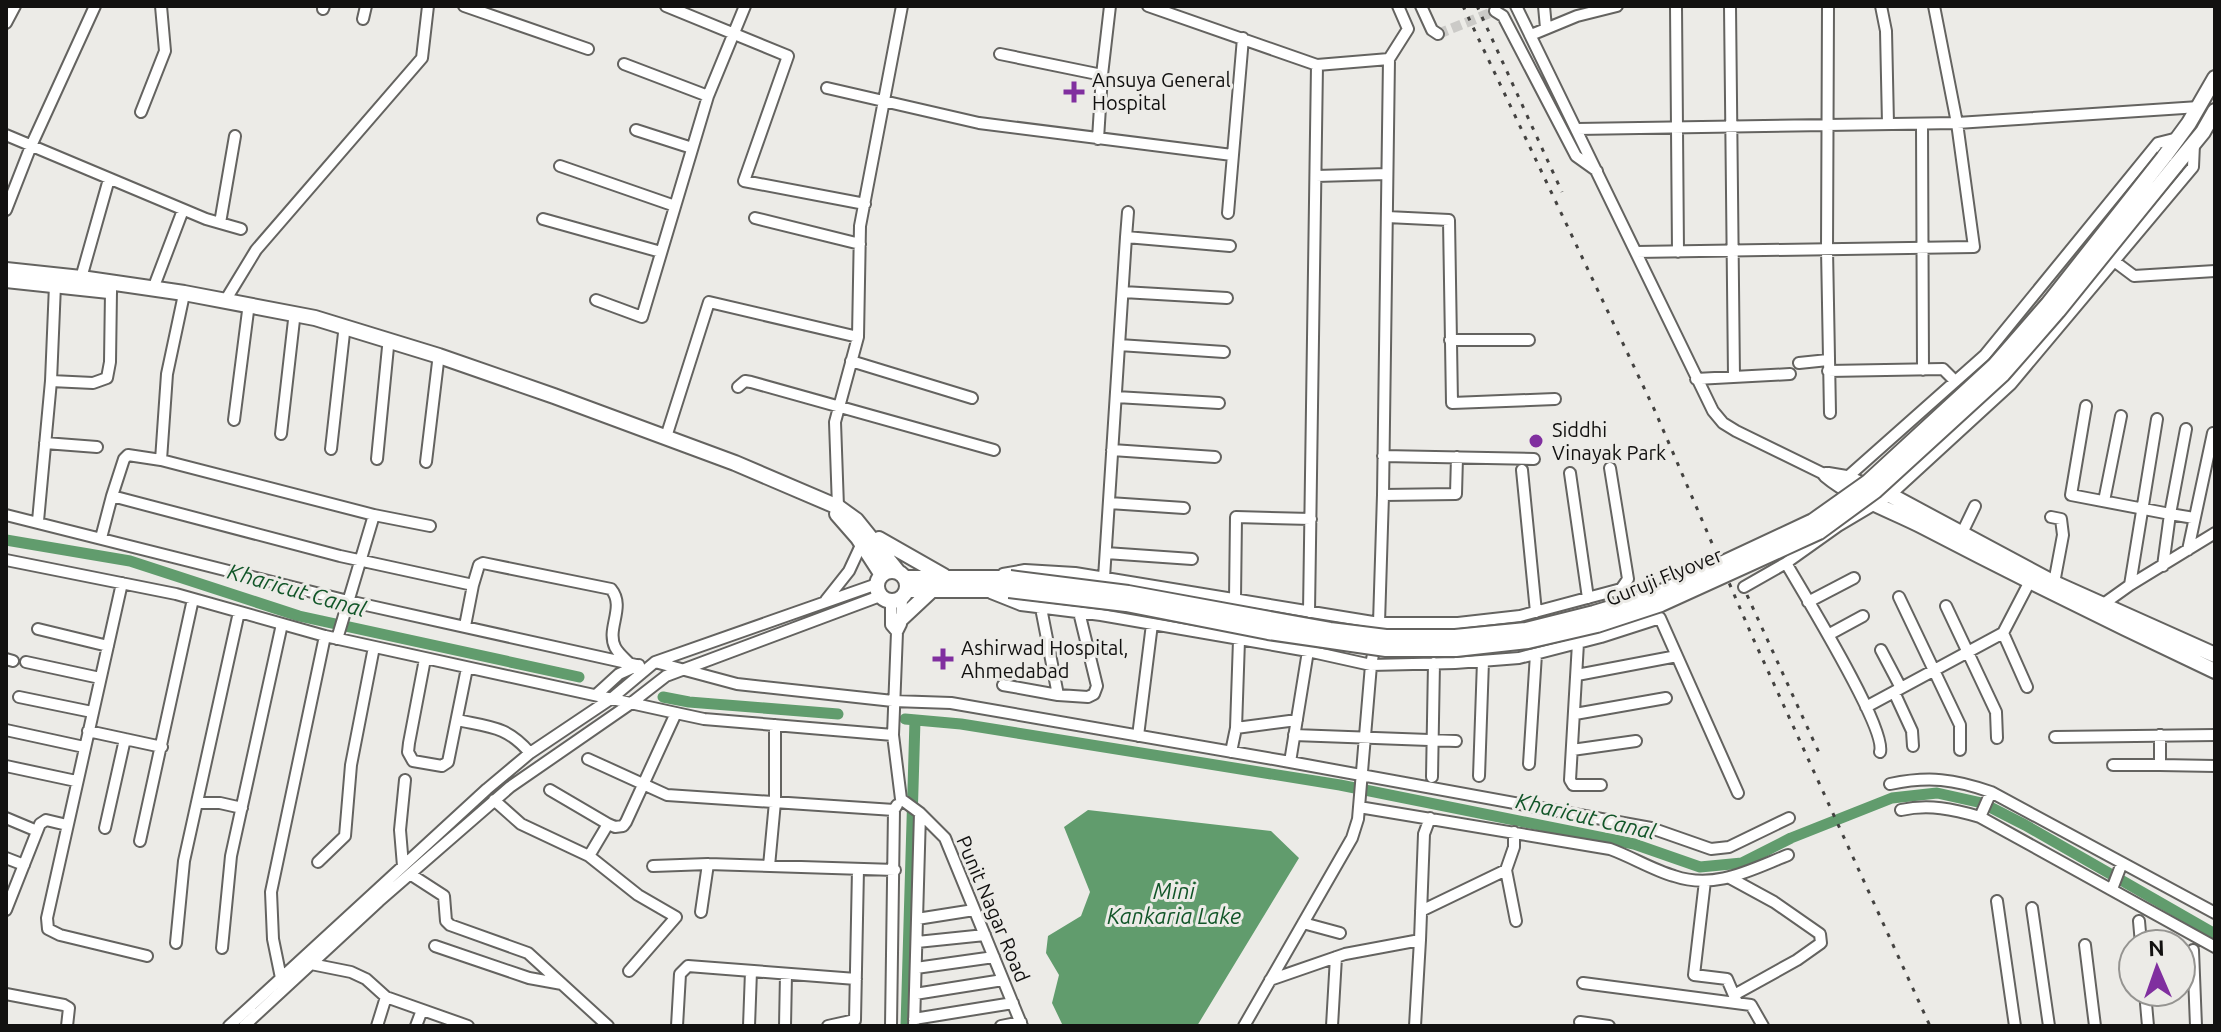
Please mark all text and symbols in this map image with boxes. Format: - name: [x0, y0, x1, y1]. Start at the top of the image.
- place label: Ansuya General Hospital: [1092, 68, 1231, 114]
- marker: Ansuya General Hospital: [1063, 81, 1085, 103]
- place label: Siddhi Vinayak Park: [1552, 418, 1666, 464]
- marker: Siddhi Vinayak Park: [1527, 432, 1545, 450]
- street label: Guruji Flyover: [1602, 543, 1726, 610]
- water label: Kharicut Canal: [225, 558, 369, 621]
- place label: Ashirwad Hospital, Ahmedabad: [961, 636, 1128, 682]
- marker: Ashirwad Hospital, Ahmedabad: [932, 648, 954, 670]
- water label: Kharicut Canal: [1514, 787, 1659, 844]
- street label: Punit Nagar Road: [952, 832, 1035, 985]
- water label: Mini Kankaria Lake: [1107, 878, 1241, 928]
- north arrow: [2117, 928, 2197, 1008]
- text: N: [2148, 935, 2165, 960]

